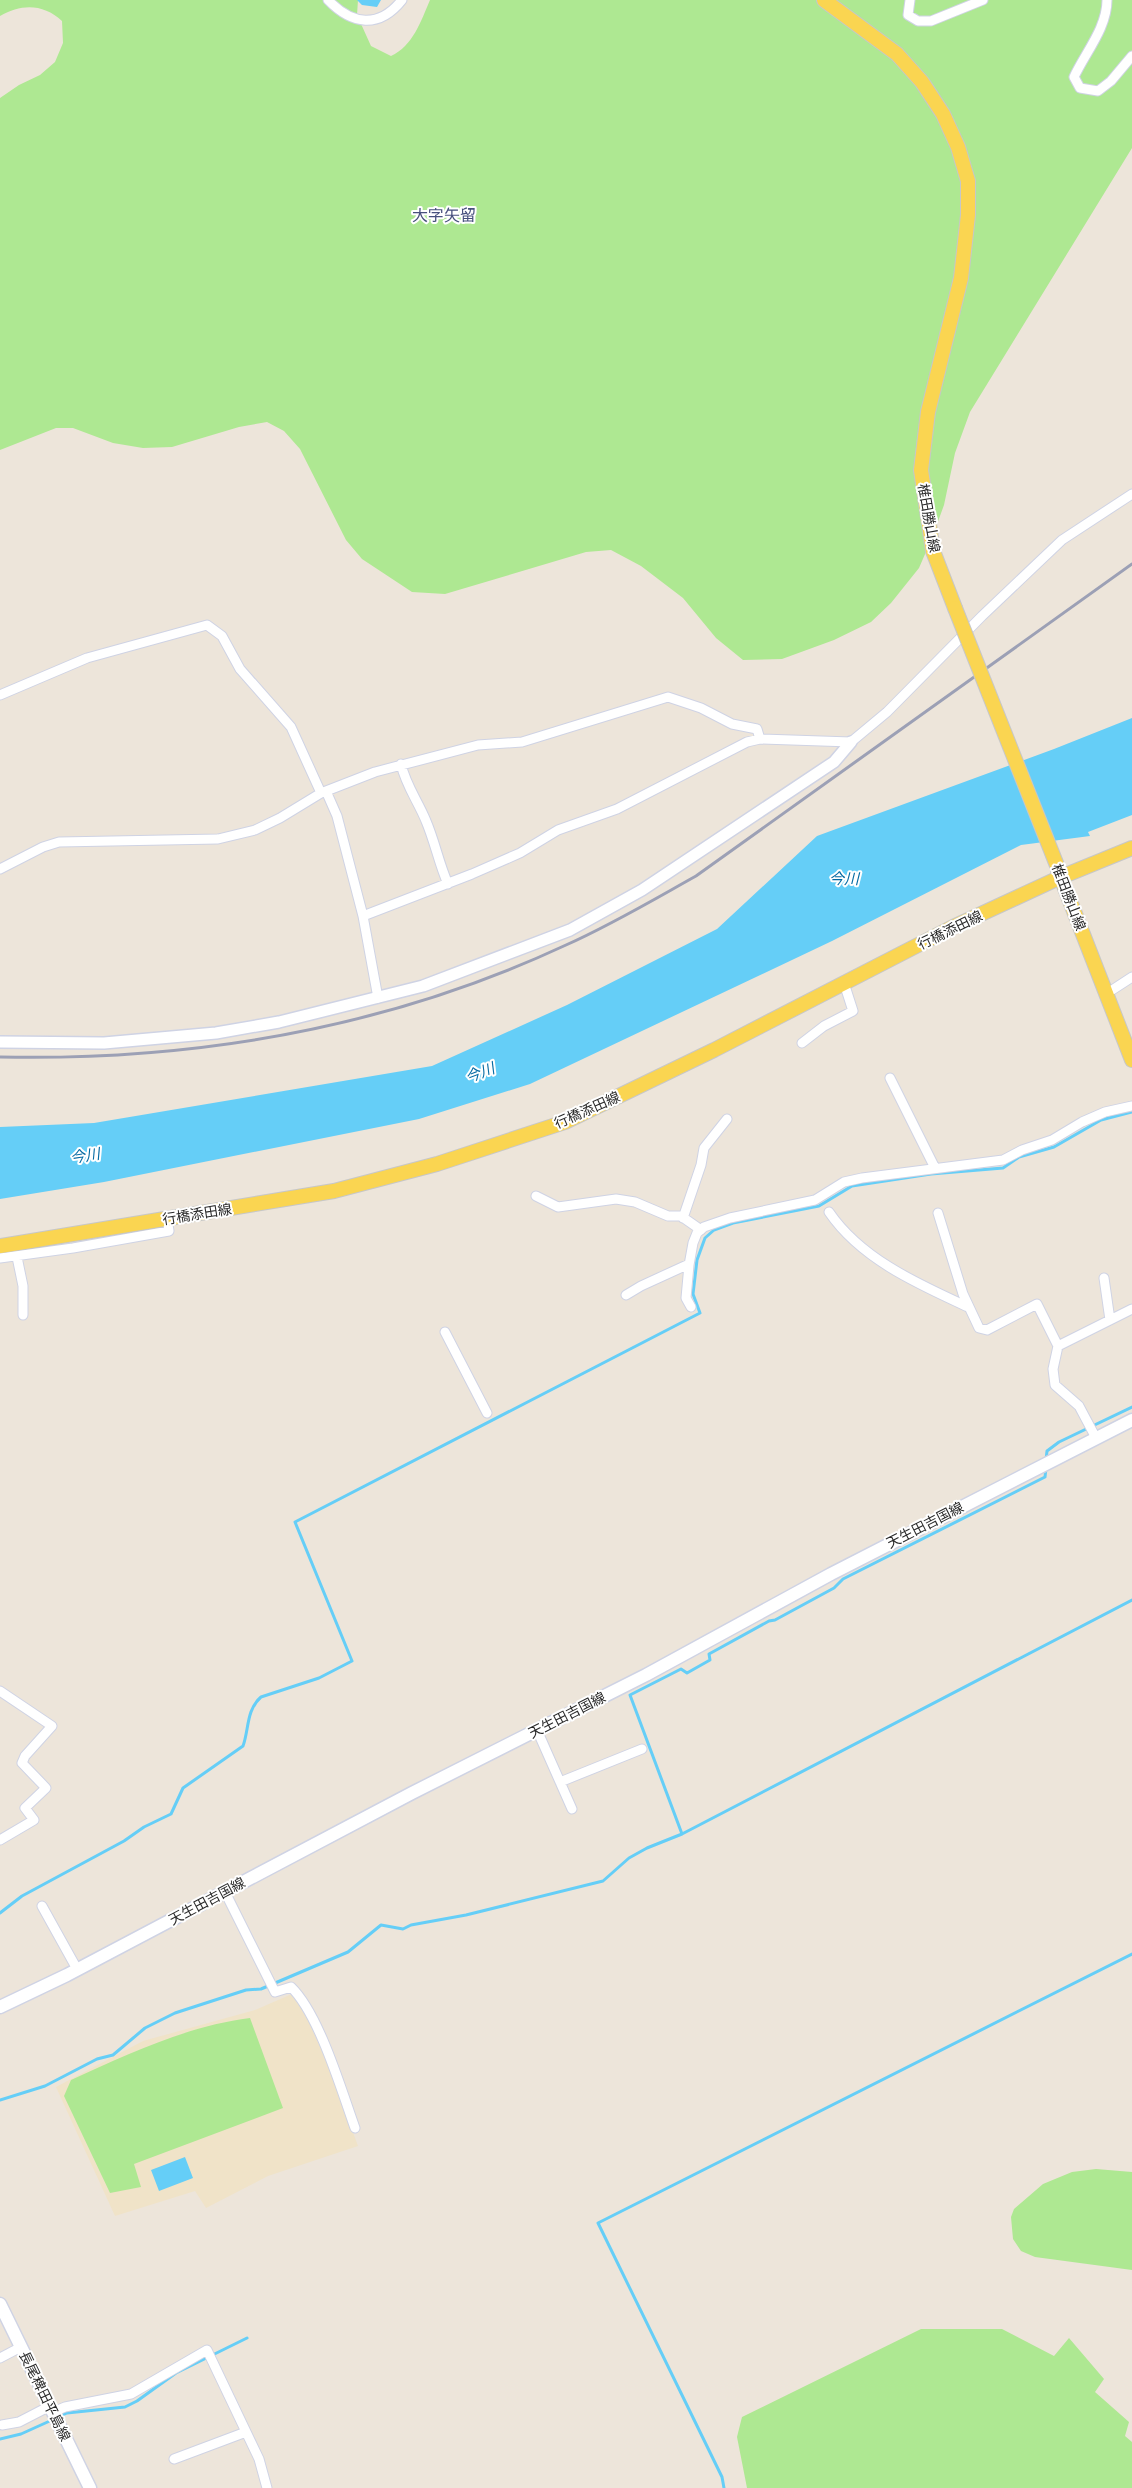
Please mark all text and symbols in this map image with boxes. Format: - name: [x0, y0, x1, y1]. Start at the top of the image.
- district label: 大字矢留: [412, 205, 476, 226]
- street label: 椎田勝山線: [914, 482, 944, 554]
- street label: 椎田勝山線: [1048, 861, 1090, 933]
- water label: 今川: [829, 869, 861, 889]
- street label: 行橋添田線: [915, 907, 985, 953]
- water label: 今川: [462, 1058, 499, 1088]
- street label: 行橋添田線: [551, 1088, 623, 1132]
- water label: 今川: [69, 1143, 103, 1168]
- street label: 行橋添田線: [161, 1200, 233, 1228]
- street label: 天生田吉国線: [883, 1498, 967, 1552]
- street label: 天生田吉国線: [525, 1688, 609, 1742]
- street label: 天生田吉国線: [166, 1873, 248, 1929]
- street label: 長尾稗田平島線: [15, 2348, 75, 2444]

